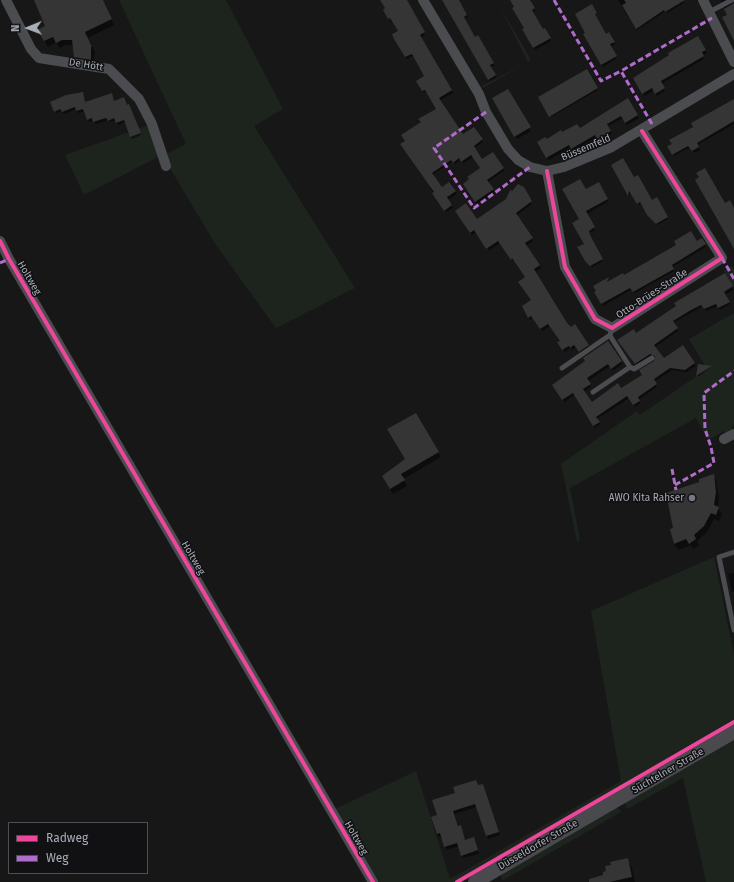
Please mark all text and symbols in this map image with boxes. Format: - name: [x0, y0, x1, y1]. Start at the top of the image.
- north arrow: [8, 8, 48, 48]
- text: N: [9, 24, 22, 32]
- street label: De Hött: [68, 56, 104, 74]
- street label: Büssemfeld: [559, 132, 613, 164]
- street label: Holtweg: [15, 259, 43, 297]
- street label: Otto-Brües-Straße: [614, 266, 690, 322]
- place label: AWO Kita Rahser: [609, 492, 684, 504]
- marker: AWO Kita Rahser: [687, 493, 697, 503]
- street label: Holtweg: [179, 539, 207, 577]
- street label: Süchtelner Straße: [630, 746, 706, 796]
- street label: Düsseldorfer Straße: [496, 817, 580, 873]
- street label: Holtweg: [342, 819, 370, 857]
- legend: [8, 822, 148, 874]
- text: Radweg: [46, 831, 88, 845]
- text: Weg: [46, 851, 69, 865]

